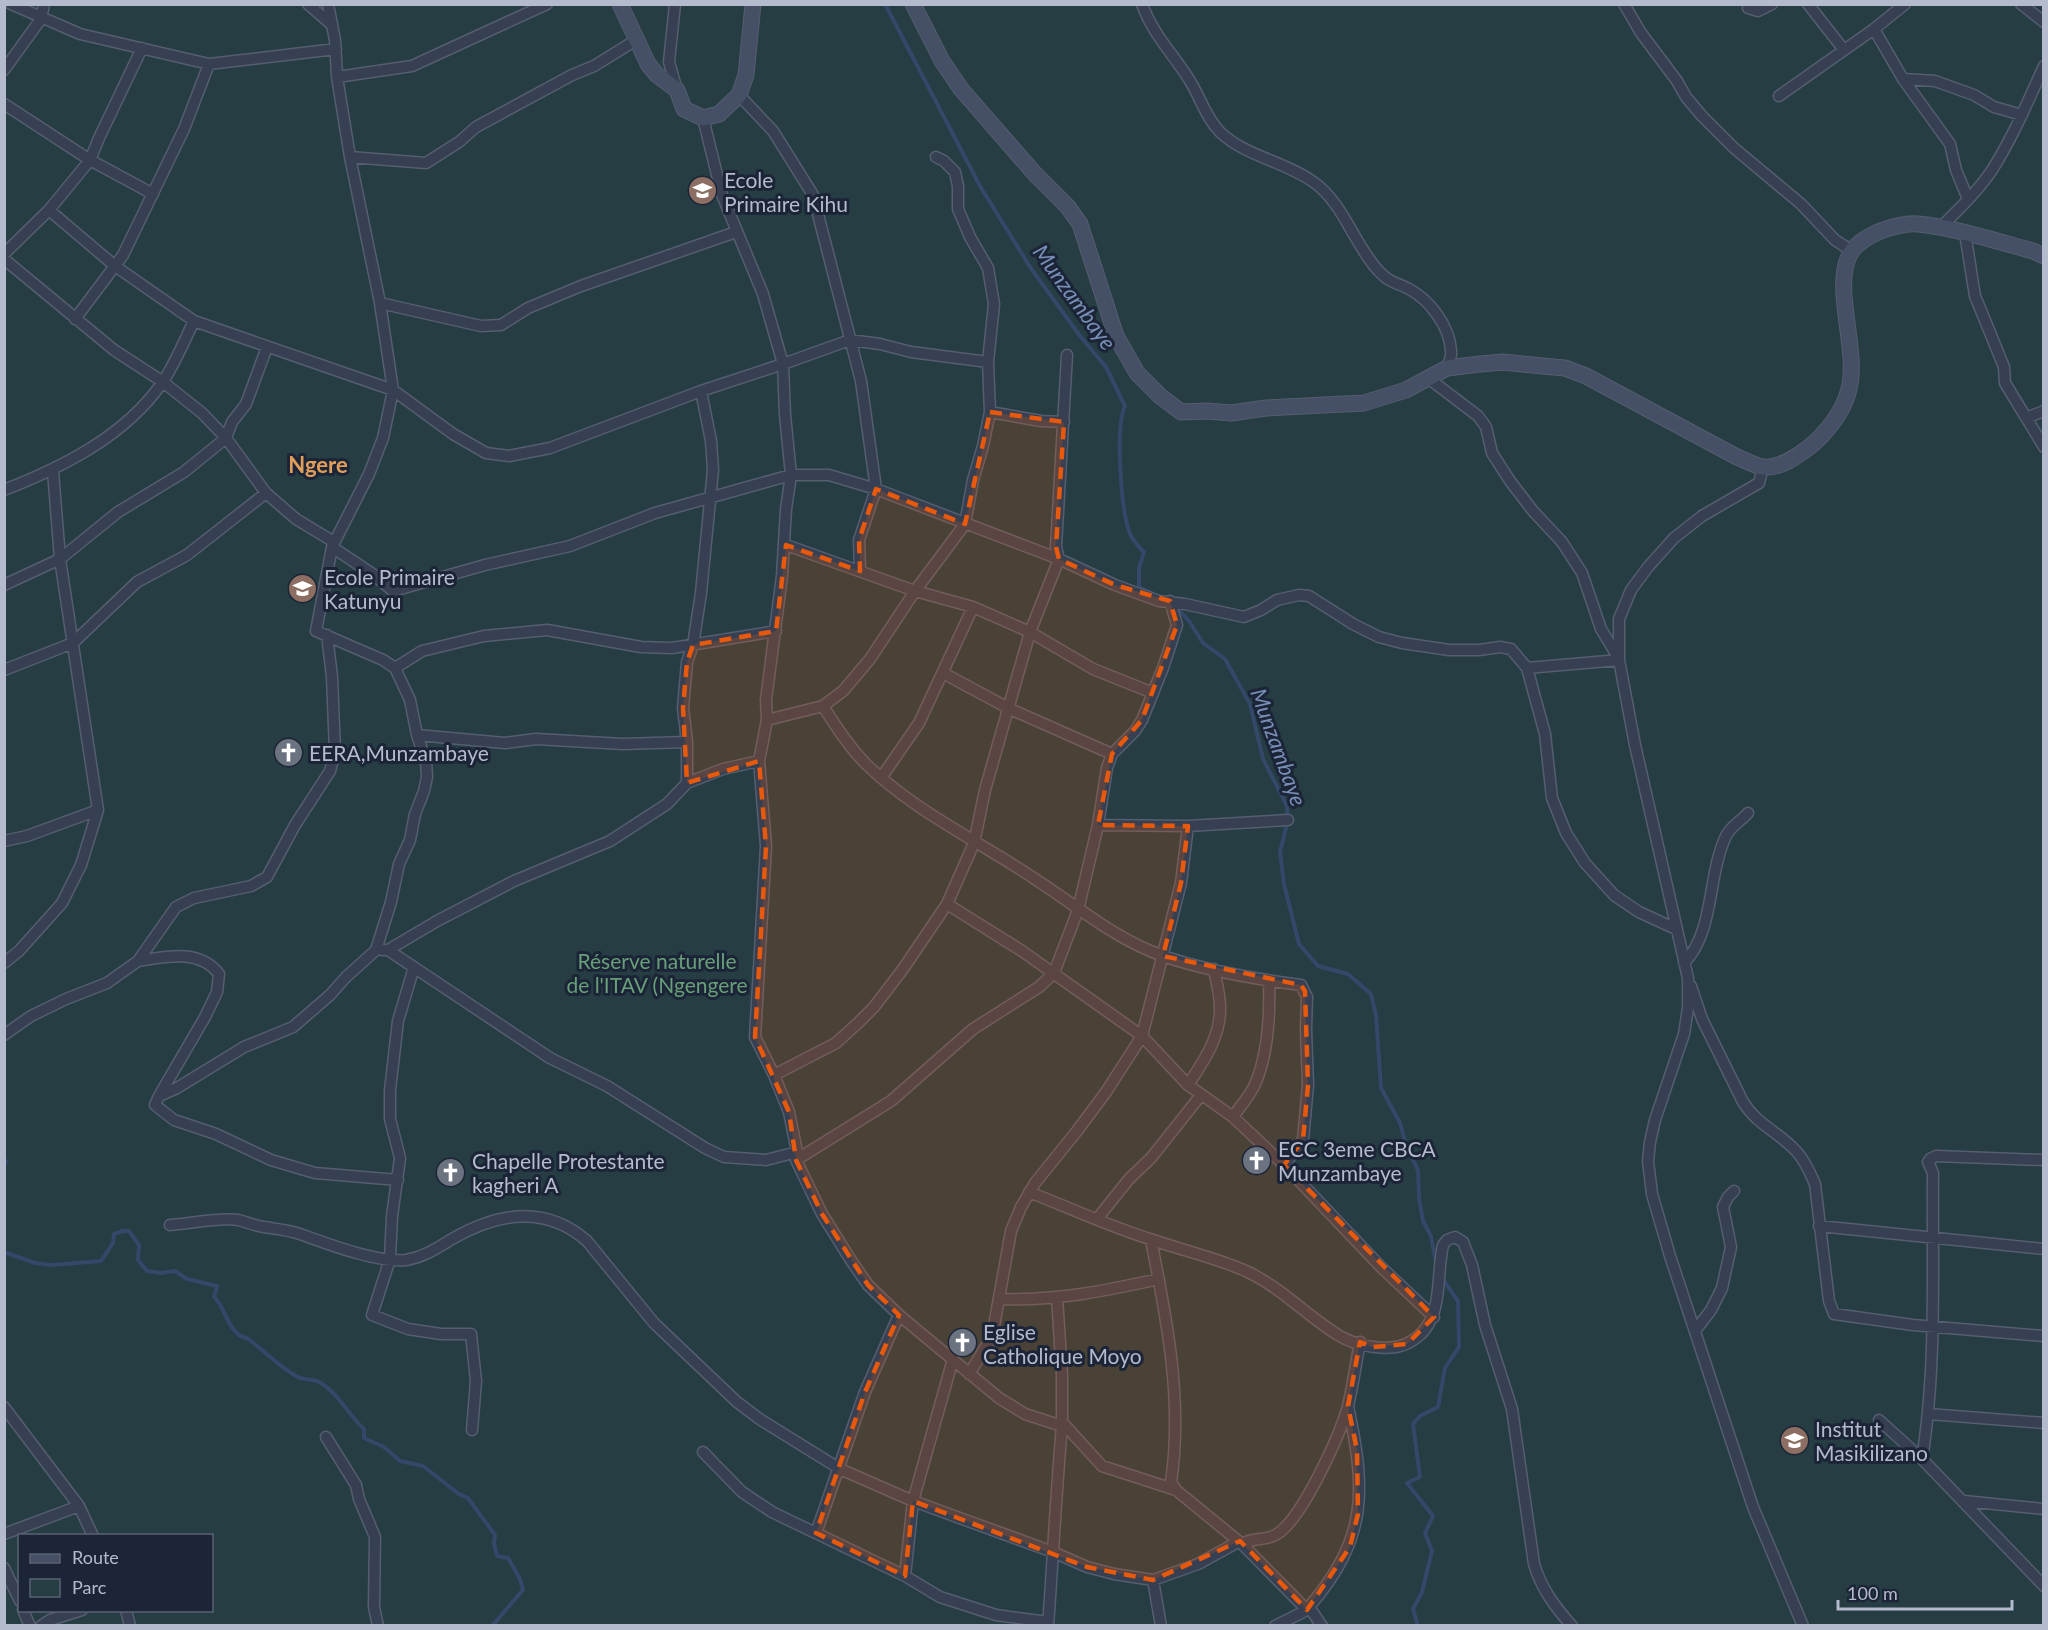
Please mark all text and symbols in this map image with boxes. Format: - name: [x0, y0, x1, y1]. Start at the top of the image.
- place label: Ecole Primaire Kihu: [724, 167, 848, 216]
- school or university icon: Ecole Primaire Kihu: [687, 175, 719, 207]
- water label: Munzambaye: [1028, 239, 1122, 355]
- district label: Ngere: [288, 451, 348, 478]
- place label: Ecole Primaire Katunyu: [324, 564, 455, 613]
- school or university icon: Ecole Primaire Katunyu: [287, 572, 319, 604]
- water label: Munzambaye: [1245, 684, 1313, 810]
- church icon: EERA,Munzambaye: [272, 736, 304, 768]
- place label: EERA,Munzambaye: [309, 740, 489, 765]
- park label: Réserve naturelle de l'ITAV (Ngengere: [566, 948, 748, 997]
- place label: ECC 3eme CBCA Munzambaye: [1278, 1136, 1437, 1185]
- church icon: ECC 3eme CBCA Munzambaye: [1241, 1144, 1273, 1176]
- place label: Chapelle Protestante kagheri A: [472, 1148, 665, 1197]
- church icon: Chapelle Protestante kagheri A: [435, 1156, 467, 1188]
- place label: Eglise Catholique Moyo: [983, 1319, 1142, 1368]
- church icon: Eglise Catholique Moyo: [946, 1327, 978, 1359]
- place label: Institut Masikilizano: [1815, 1416, 1928, 1465]
- school or university icon: Institut Masikilizano: [1778, 1424, 1810, 1456]
- legend: [18, 1534, 213, 1612]
- text: Route: [72, 1546, 119, 1568]
- scale bar: [1838, 1573, 2012, 1611]
- text: Parc: [72, 1576, 107, 1598]
- text: 100 m: [1847, 1582, 1898, 1604]

